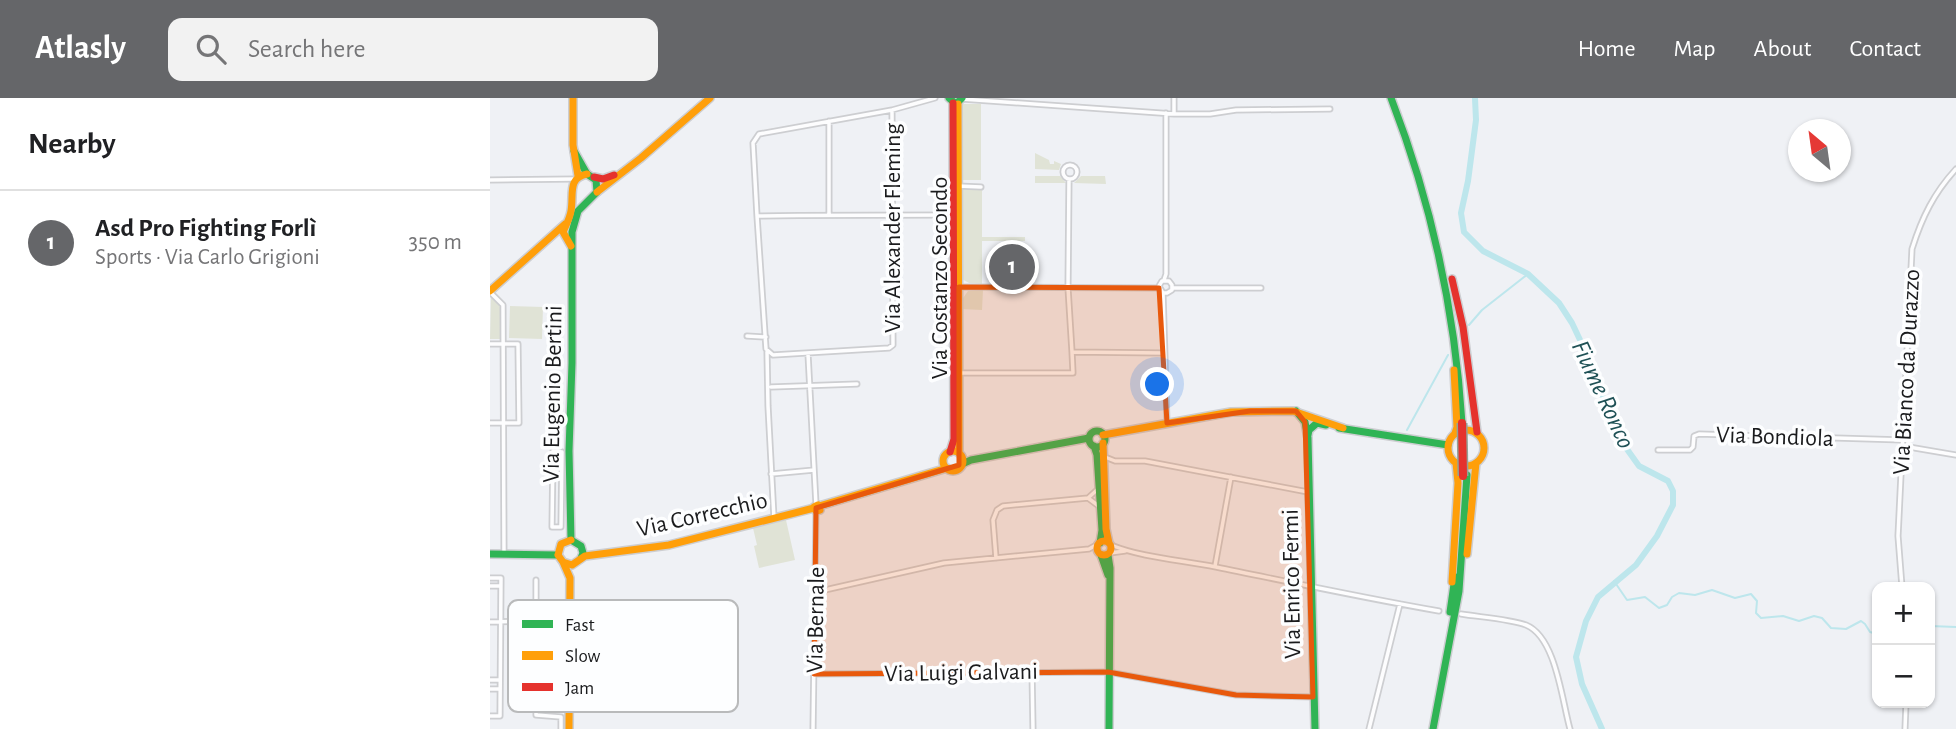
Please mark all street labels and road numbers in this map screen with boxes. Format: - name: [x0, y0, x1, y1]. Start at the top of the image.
- street label: Via Alexander Fleming: [881, 123, 905, 333]
- street label: Via Costanzo Secondo: [928, 177, 952, 379]
- street label: Via Bianco da Durazzo: [1890, 269, 1924, 476]
- street label: Via Eugenio Bertini: [539, 305, 567, 483]
- street label: Via Bondiola: [1716, 423, 1834, 451]
- street label: Via Correcchio: [635, 488, 770, 542]
- street label: Via Enrico Fermi: [1279, 509, 1305, 659]
- street label: Via Bernale: [803, 567, 829, 673]
- street label: Via Luigi Galvani: [884, 660, 1038, 686]

